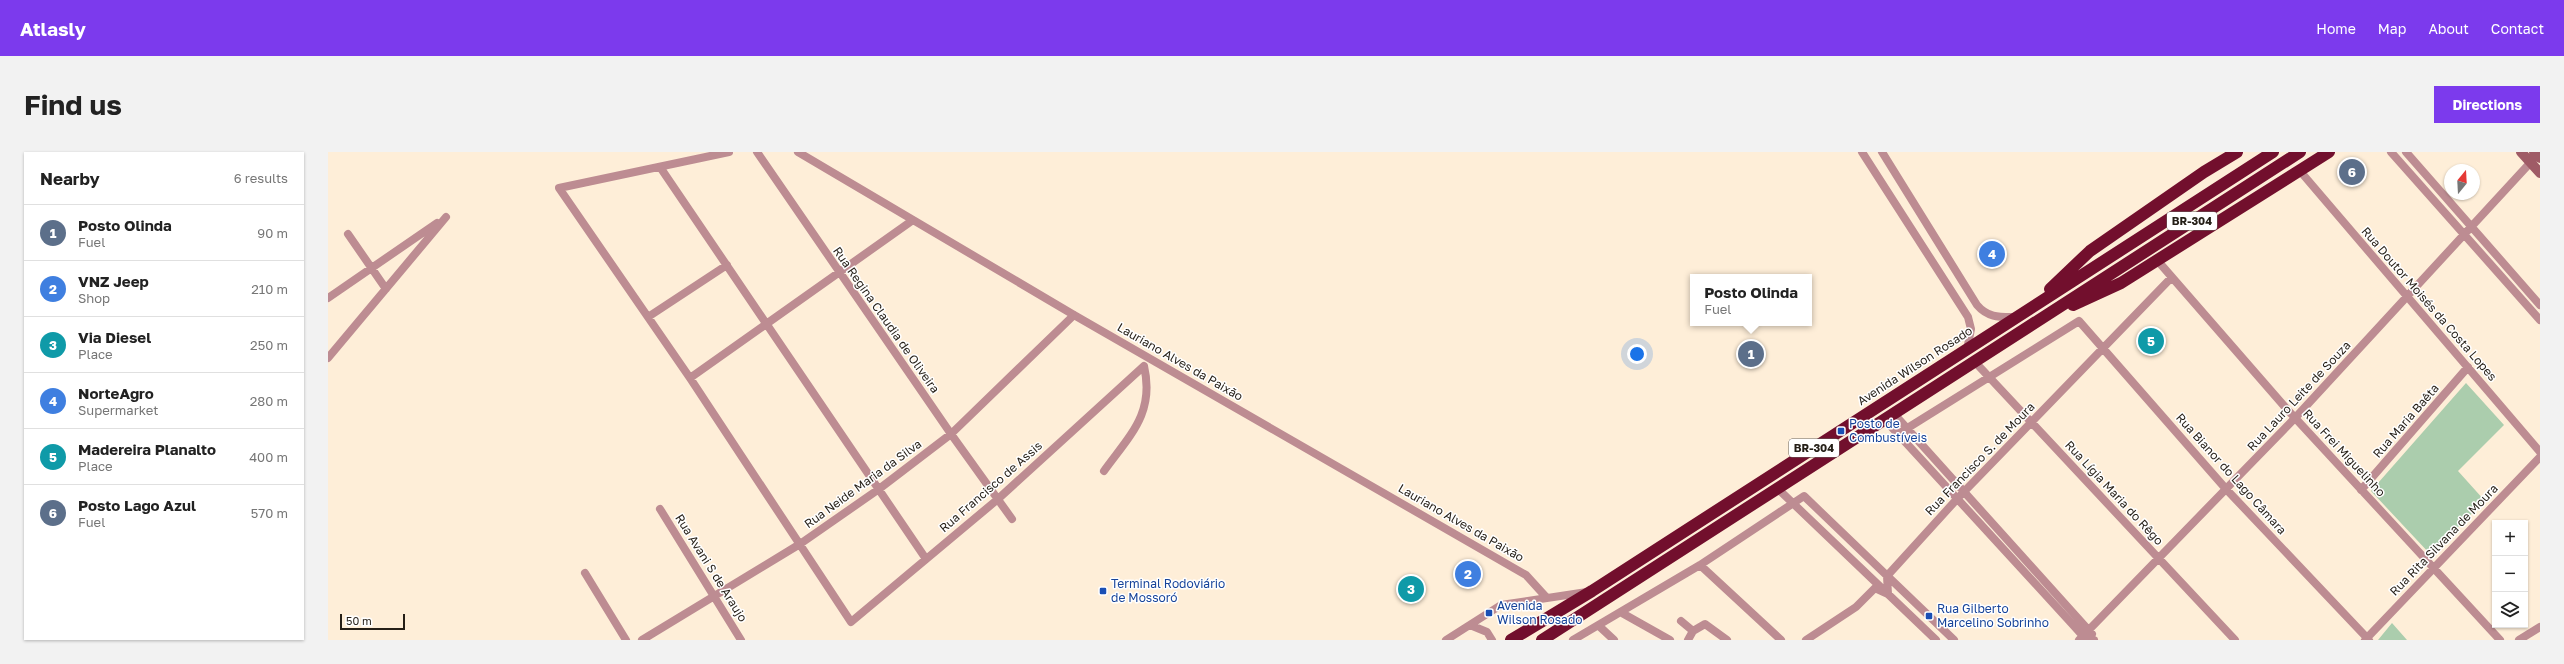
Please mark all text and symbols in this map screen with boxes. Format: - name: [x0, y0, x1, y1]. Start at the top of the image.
- text: Atlasly: [20, 17, 86, 40]
- text: Home: [2316, 20, 2356, 37]
- text: Map: [2378, 20, 2406, 37]
- text: About: [2428, 20, 2469, 37]
- text: Contact: [2491, 20, 2544, 37]
- button: Directions: [2434, 86, 2540, 123]
- text: Find us: [24, 88, 122, 121]
- pin: 6: [2339, 157, 2365, 187]
- north arrow: [2444, 164, 2480, 200]
- text: Nearby: [40, 168, 100, 189]
- text: 6 results: [234, 170, 288, 186]
- road number: BR-304: [2167, 212, 2217, 230]
- text: Posto Olinda: [78, 216, 172, 234]
- street label: Rua Doutor Moisés da Costa Lopes: [2358, 224, 2500, 384]
- text: 1: [50, 225, 56, 241]
- text: 90 m: [257, 225, 288, 241]
- text: Fuel: [78, 234, 105, 250]
- pin: 4: [1979, 239, 2005, 269]
- street label: Rua Regina Claudia de Oliveira: [830, 244, 943, 396]
- text: VNZ Jeep: [78, 272, 149, 290]
- popup: [1690, 274, 1812, 326]
- text: 2: [49, 281, 57, 297]
- text: 210 m: [251, 281, 288, 297]
- text: Posto Olinda: [1704, 283, 1798, 301]
- text: Shop: [78, 290, 110, 306]
- text: Fuel: [1704, 301, 1731, 317]
- street label: Lauriano Alves da Paixão: [1115, 319, 1246, 404]
- street label: Avenida Wilson Rosado: [1854, 323, 1975, 408]
- pin: 5: [2138, 326, 2164, 356]
- text: Via Diesel: [78, 328, 151, 346]
- text: 3: [49, 337, 57, 353]
- text: 250 m: [250, 337, 288, 353]
- street label: Rua Lauro Leite de Souza: [2244, 338, 2353, 454]
- pin: 1: [1738, 339, 1764, 369]
- your location: [1627, 344, 1647, 364]
- text: Place: [78, 346, 113, 362]
- street label: Rua Maria Baêta: [2369, 381, 2442, 461]
- text: NorteAgro: [78, 384, 154, 402]
- text: 4: [49, 393, 57, 409]
- text: 280 m: [250, 393, 288, 409]
- street label: Rua Francisco S. de Moura: [1922, 399, 2038, 518]
- text: Supermarket: [78, 402, 159, 418]
- street label: Rua Frei Miguelinho: [2300, 406, 2389, 499]
- street label: Rua Bianor do Lago Câmara: [2173, 410, 2290, 537]
- place label: Posto de Combustíveis: [1849, 416, 1927, 445]
- marker: Posto de Combustíveis: [1836, 426, 1846, 436]
- street label: Rua Neide Maria da Silva: [801, 436, 924, 531]
- street label: Rua Lígia Maria do Rêgo: [2062, 437, 2167, 548]
- street label: Rua Francisco de Assis: [936, 438, 1045, 535]
- road number: BR-304: [1789, 439, 1839, 457]
- text: Madereira Planalto: [78, 440, 216, 458]
- text: 5: [49, 449, 57, 465]
- text: 400 m: [249, 449, 288, 465]
- text: Place: [78, 458, 113, 474]
- street label: Lauriano Alves da Paixão: [1396, 480, 1527, 565]
- street label: Rua Rita Silvana de Moura: [2386, 481, 2501, 599]
- text: Posto Lago Azul: [78, 496, 196, 514]
- text: 6: [49, 505, 57, 521]
- text: 570 m: [251, 505, 288, 521]
- street label: Rua Avani S de Araujo: [672, 511, 751, 624]
- text: Fuel: [78, 514, 105, 530]
- map controls: [2492, 520, 2528, 628]
- button: +: [2492, 520, 2528, 556]
- button: −: [2492, 556, 2528, 592]
- pin: 2: [1455, 559, 1481, 589]
- pin: 3: [1398, 574, 1424, 604]
- place label: Terminal Rodoviário de Mossoró: [1111, 576, 1225, 605]
- marker: Terminal Rodoviário de Mossoró: [1098, 586, 1108, 596]
- button: layers: [2492, 592, 2528, 628]
- place label: Avenida Wilson Rosado: [1497, 598, 1582, 627]
- place label: Rua Gilberto Marcelino Sobrinho: [1937, 601, 2049, 630]
- marker: Avenida Wilson Rosado: [1484, 608, 1494, 618]
- marker: Rua Gilberto Marcelino Sobrinho: [1924, 611, 1934, 621]
- scale bar: [340, 612, 405, 631]
- text: 50 m: [346, 614, 372, 627]

